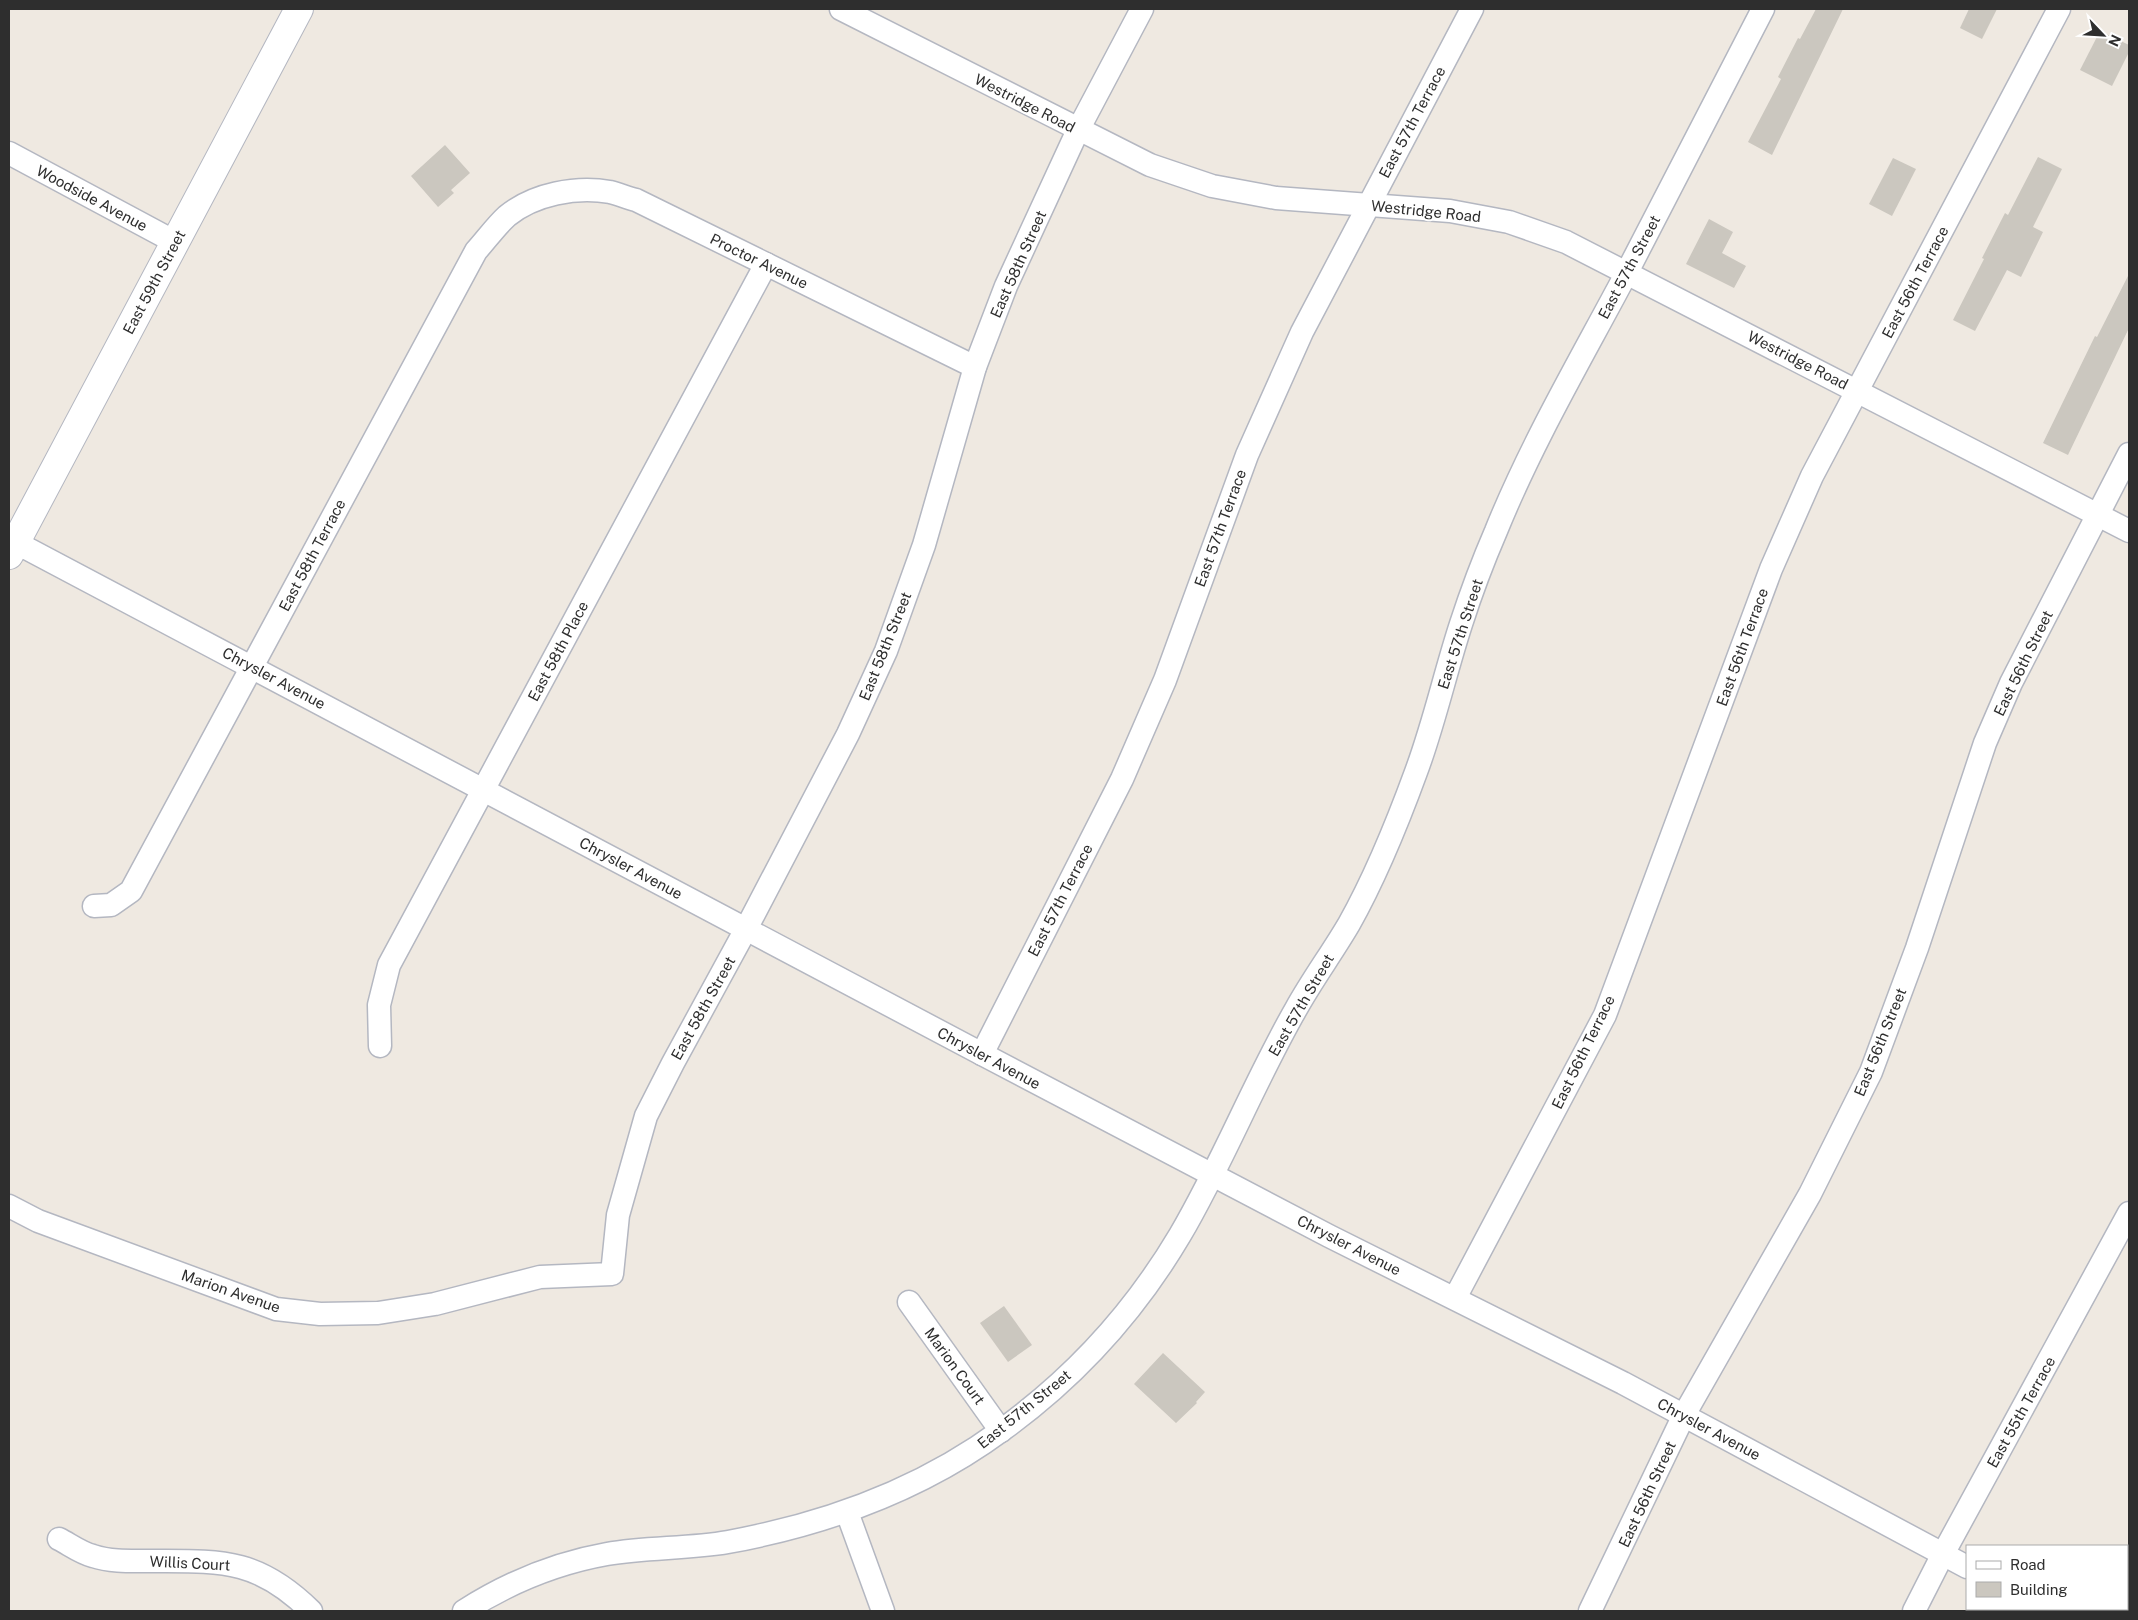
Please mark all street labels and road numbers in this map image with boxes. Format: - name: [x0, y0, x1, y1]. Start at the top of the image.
- street label: East 57th Terrace: [1375, 63, 1449, 181]
- street label: Westridge Road: [972, 70, 1078, 136]
- street label: Woodside Avenue: [34, 162, 150, 234]
- street label: Westridge Road: [1370, 197, 1482, 225]
- street label: East 58th Street: [987, 208, 1049, 320]
- street label: East 57th Street: [1595, 212, 1664, 322]
- street label: East 56th Terrace: [1878, 223, 1952, 341]
- street label: East 59th Street: [119, 227, 189, 337]
- street label: Proctor Avenue: [707, 230, 811, 292]
- street label: Westridge Road: [1745, 327, 1851, 393]
- street label: East 57th Terrace: [1191, 467, 1249, 589]
- street label: East 58th Terrace: [275, 496, 349, 614]
- street label: East 57th Street: [1434, 577, 1486, 691]
- street label: East 56th Terrace: [1713, 586, 1771, 708]
- street label: East 58th Street: [855, 589, 915, 703]
- street label: East 58th Place: [525, 598, 591, 704]
- street label: East 56th Street: [1990, 607, 2056, 719]
- street label: Chrysler Avenue: [220, 644, 328, 712]
- street label: Chrysler Avenue: [577, 834, 685, 902]
- street label: East 57th Terrace: [1024, 841, 1096, 959]
- street label: East 57th Street: [1265, 951, 1337, 1059]
- street label: East 58th Street: [668, 953, 739, 1063]
- street label: East 56th Street: [1851, 985, 1910, 1099]
- street label: East 56th Terrace: [1548, 992, 1618, 1112]
- street label: Chrysler Avenue: [935, 1024, 1043, 1092]
- street label: Chrysler Avenue: [1294, 1212, 1404, 1278]
- street label: Marion Avenue: [179, 1266, 283, 1316]
- street label: Marion Court: [921, 1324, 989, 1408]
- street label: East 55th Terrace: [1983, 1353, 2059, 1471]
- street label: East 57th Street: [974, 1366, 1074, 1452]
- street label: Chrysler Avenue: [1655, 1395, 1763, 1463]
- street label: East 56th Street: [1615, 1438, 1679, 1550]
- street label: Willis Court: [149, 1552, 231, 1574]

